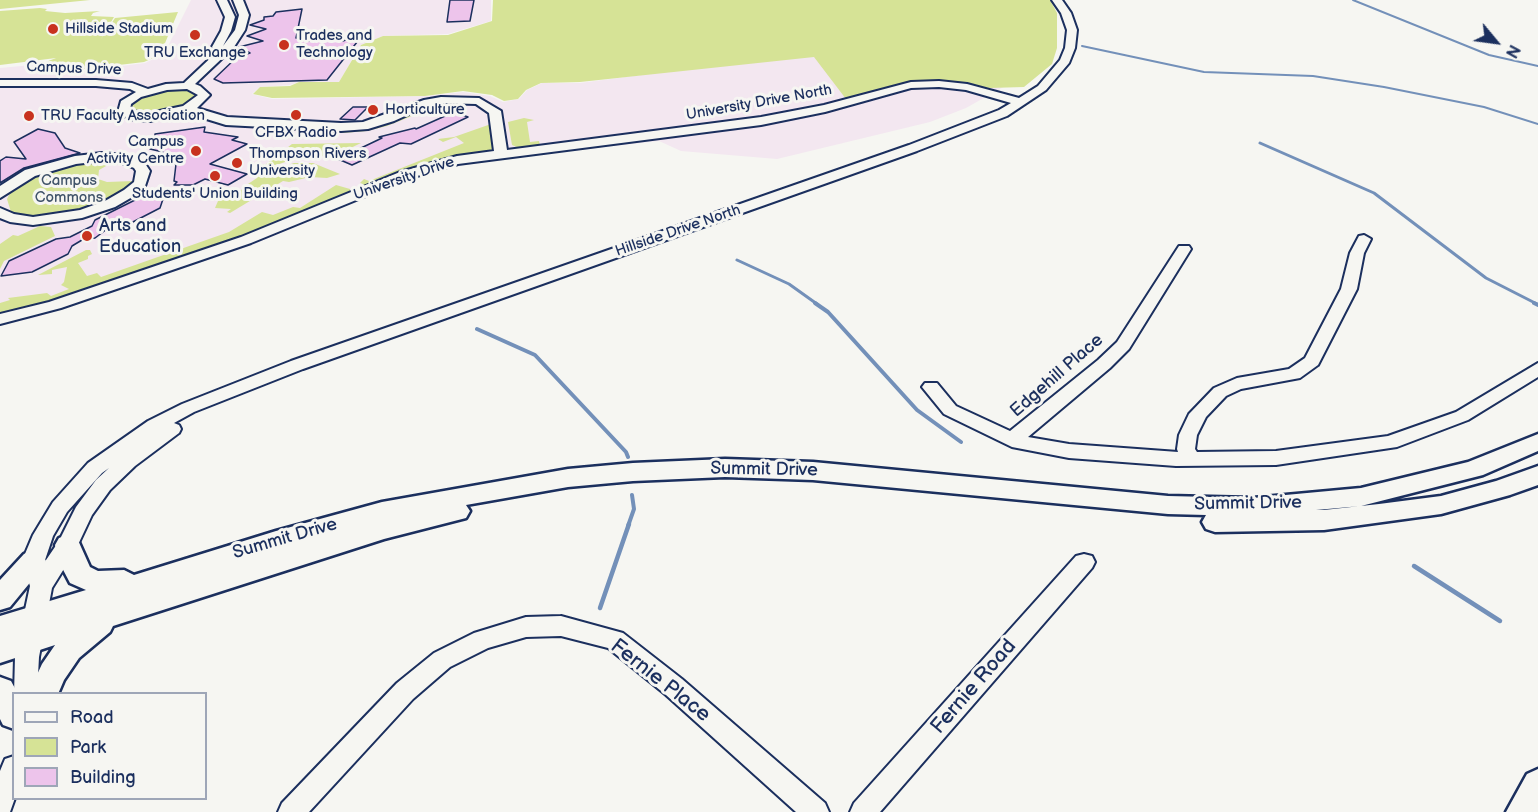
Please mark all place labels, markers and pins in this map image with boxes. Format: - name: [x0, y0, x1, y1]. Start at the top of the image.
- place label: Hillside Stadium: [65, 20, 173, 38]
- marker: Hillside Stadium: [46, 22, 60, 36]
- place label: Trades and Technology: [296, 27, 373, 62]
- marker: TRU Exchange: [188, 28, 202, 42]
- marker: Trades and Technology: [277, 38, 291, 52]
- place label: TRU Exchange: [144, 44, 246, 62]
- place label: Horticulture: [385, 101, 465, 119]
- marker: Horticulture: [366, 103, 380, 117]
- place label: TRU Faculty Association: [41, 107, 205, 125]
- marker: CFBX Radio: [289, 108, 303, 122]
- marker: TRU Faculty Association: [22, 109, 36, 123]
- place label: CFBX Radio: [255, 124, 337, 142]
- place label: Campus Activity Centre: [87, 133, 184, 168]
- marker: Campus Activity Centre: [189, 144, 203, 158]
- place label: Thompson Rivers University: [249, 145, 366, 180]
- marker: Thompson Rivers University: [230, 156, 244, 170]
- marker: Students' Union Building: [208, 169, 222, 183]
- place label: Students' Union Building: [132, 185, 298, 203]
- place label: Arts and Education: [99, 215, 181, 258]
- marker: Arts and Education: [80, 229, 94, 243]

